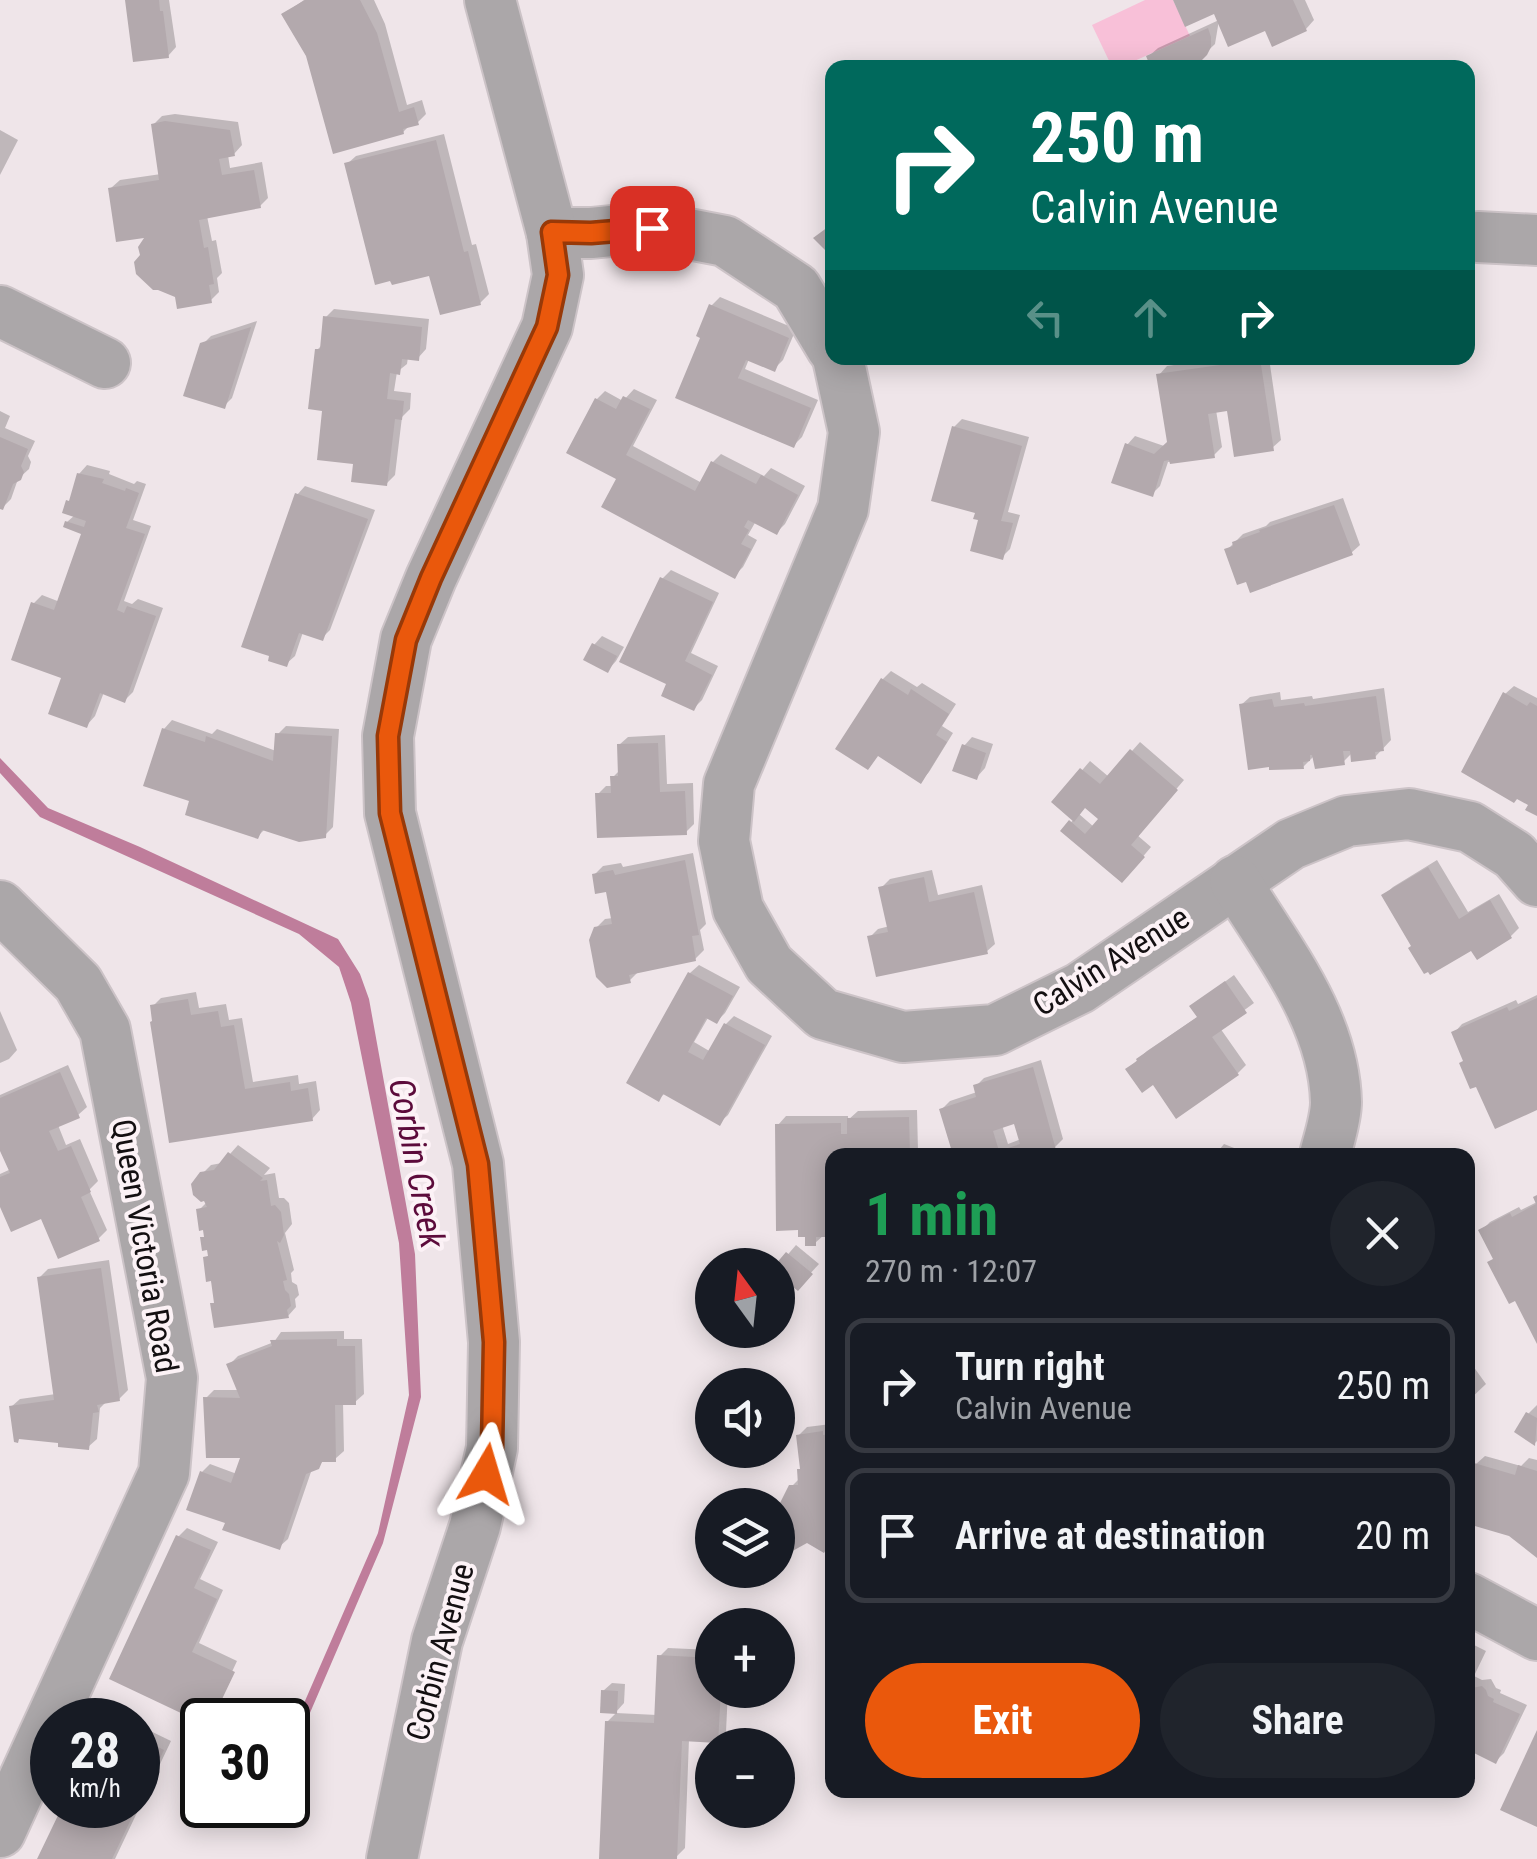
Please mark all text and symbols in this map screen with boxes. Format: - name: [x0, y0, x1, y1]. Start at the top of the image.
- text: 250 m: [1030, 97, 1204, 179]
- icon: right: [865, 100, 995, 230]
- text: Calvin Avenue: [1030, 181, 1279, 234]
- pin: [610, 186, 695, 271]
- icon: arrive: [625, 201, 680, 256]
- icon: left: [1018, 290, 1073, 345]
- icon: ahead: [1123, 290, 1178, 345]
- icon: right: [1228, 290, 1283, 345]
- street label: Calvin Avenue: [1026, 898, 1196, 1024]
- water label: Corbin Creek: [380, 1075, 453, 1252]
- street label: Queen Victoria Road: [104, 1116, 186, 1376]
- text: 1 min: [865, 1179, 998, 1250]
- button: close: [1330, 1181, 1435, 1286]
- north arrow: [695, 1248, 795, 1348]
- map controls: [695, 1248, 795, 1828]
- text: 270 m · 12:07: [865, 1252, 1037, 1290]
- text: Turn right: [955, 1345, 1105, 1389]
- icon: right: [870, 1358, 925, 1413]
- text: 250 m: [1336, 1364, 1430, 1408]
- button: sound: [695, 1368, 795, 1468]
- text: Calvin Avenue: [955, 1389, 1132, 1427]
- position arrow: [434, 1422, 538, 1526]
- button: layers: [695, 1488, 795, 1588]
- icon: arrive: [870, 1508, 925, 1563]
- text: Arrive at destination: [955, 1514, 1265, 1558]
- text: 20 m: [1355, 1514, 1430, 1558]
- street label: Corbin Avenue: [398, 1559, 482, 1745]
- button: +: [695, 1608, 795, 1708]
- button: Exit: [865, 1663, 1140, 1778]
- button: Share: [1160, 1663, 1435, 1778]
- speed limit sign: 30: [180, 1698, 310, 1828]
- text: 28: [70, 1722, 120, 1780]
- button: −: [695, 1728, 795, 1828]
- text: km/h: [69, 1774, 121, 1803]

